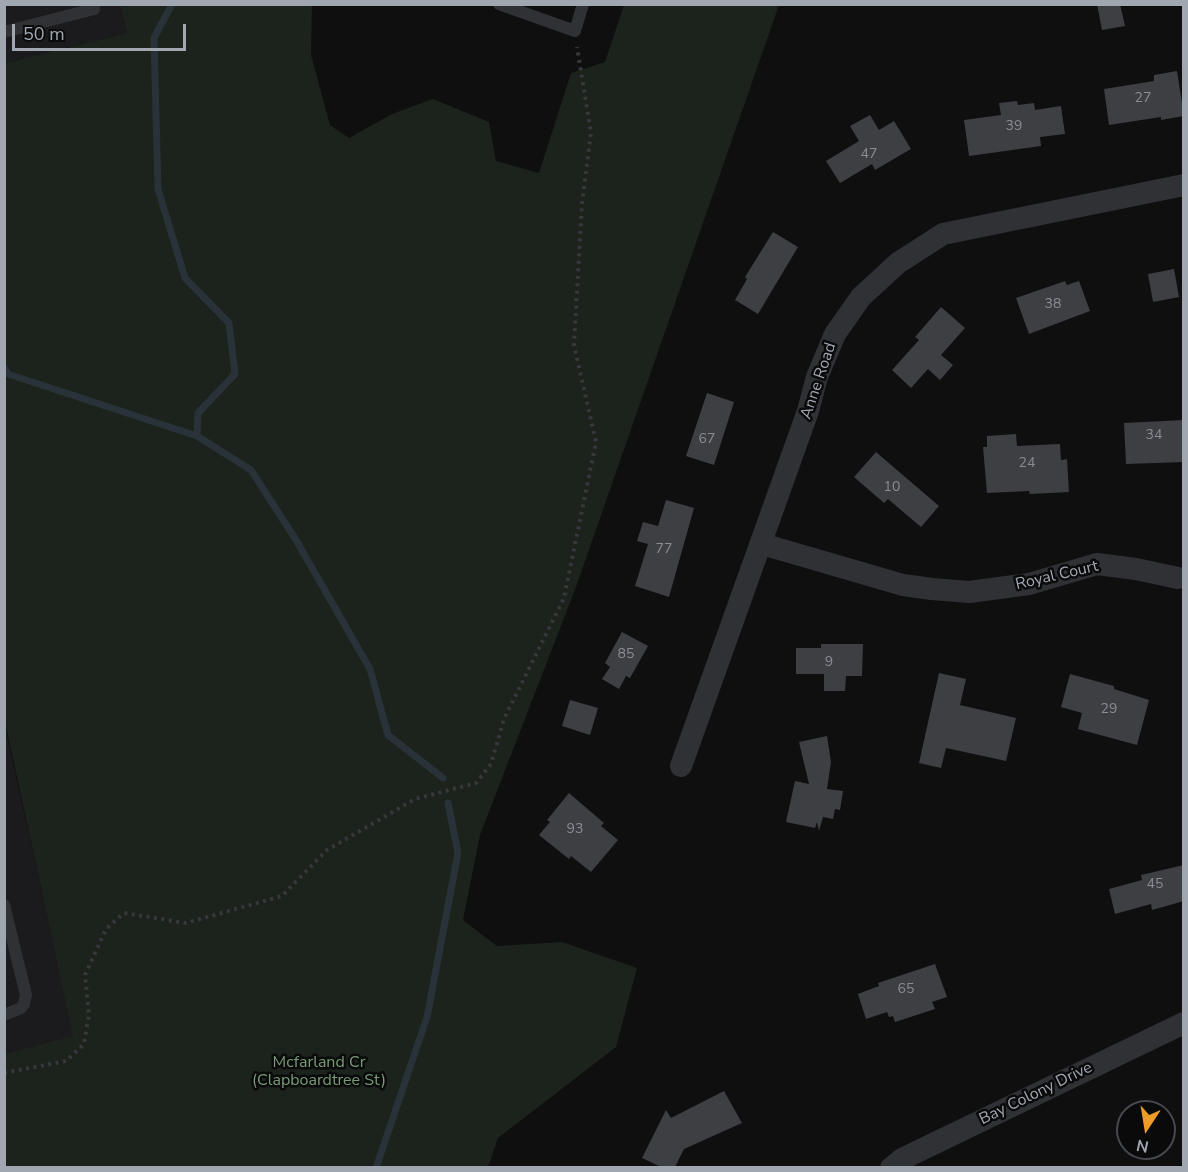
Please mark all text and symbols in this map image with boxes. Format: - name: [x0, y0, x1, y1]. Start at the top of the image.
- scale bar: [15, 12, 189, 50]
- text: 50 m: [23, 22, 65, 46]
- house number: 27: [1135, 91, 1151, 107]
- house number: 39: [1006, 119, 1022, 135]
- house number: 47: [861, 147, 877, 163]
- house number: 38: [1045, 297, 1061, 313]
- street label: Anne Road: [797, 340, 841, 422]
- house number: 34: [1146, 428, 1162, 444]
- house number: 67: [699, 432, 715, 448]
- house number: 24: [1019, 456, 1035, 472]
- house number: 10: [884, 480, 900, 496]
- house number: 77: [656, 542, 672, 558]
- street label: Royal Court: [1014, 557, 1100, 595]
- house number: 85: [618, 647, 634, 663]
- house number: 9: [825, 655, 833, 671]
- house number: 29: [1101, 702, 1117, 718]
- house number: 93: [567, 822, 583, 838]
- house number: 45: [1147, 877, 1163, 893]
- house number: 65: [898, 982, 914, 998]
- park label: Mcfarland Cr (Clapboardtree St): [252, 1053, 386, 1091]
- street label: Bay Colony Drive: [976, 1058, 1096, 1130]
- north arrow: [1116, 1100, 1176, 1160]
- text: N: [1135, 1134, 1151, 1158]

